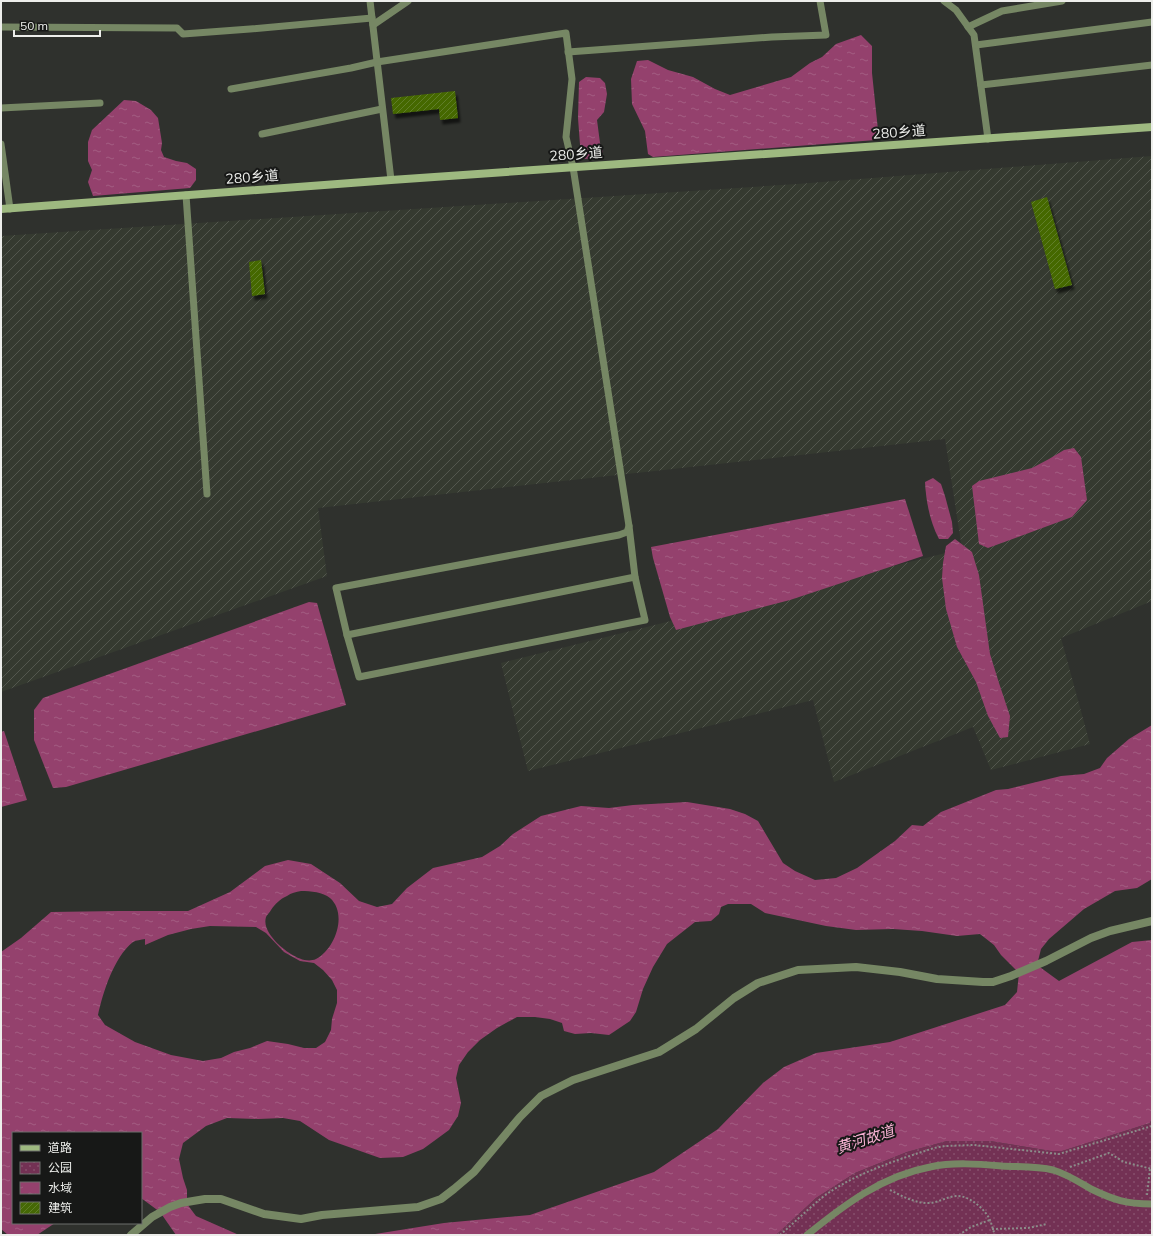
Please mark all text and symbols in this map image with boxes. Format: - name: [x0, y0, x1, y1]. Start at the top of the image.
- scale bar: [14, 12, 100, 38]
- text: 50 m: [20, 18, 48, 33]
- street label: 280乡道: [872, 121, 926, 143]
- street label: 280乡道: [549, 143, 603, 165]
- street label: 280乡道: [225, 166, 279, 188]
- water label: 黄河故道: [834, 1120, 898, 1157]
- legend: [12, 1132, 142, 1224]
- text: 道路: [48, 1140, 72, 1155]
- text: 公园: [48, 1160, 72, 1175]
- text: 水域: [48, 1180, 72, 1195]
- text: 建筑: [48, 1200, 72, 1215]

